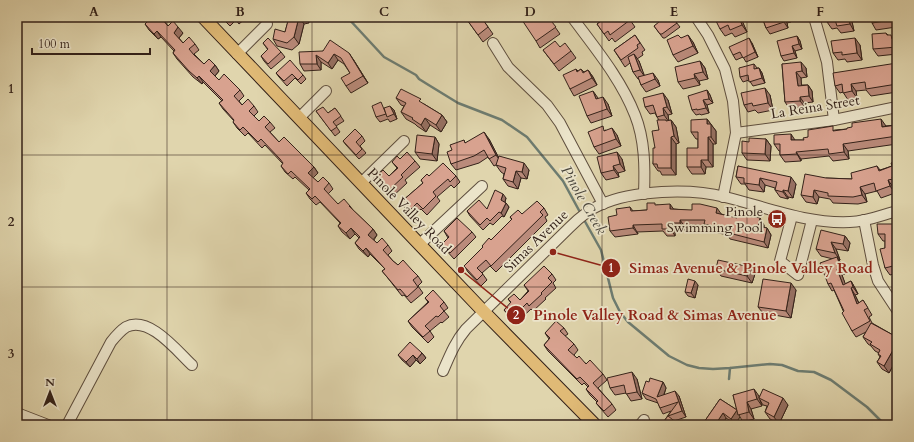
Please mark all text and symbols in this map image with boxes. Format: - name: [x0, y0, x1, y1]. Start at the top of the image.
- text: A: [89, 3, 99, 21]
- text: B: [235, 3, 245, 21]
- text: C: [379, 3, 389, 21]
- text: D: [524, 3, 536, 21]
- text: E: [670, 3, 678, 21]
- text: F: [816, 3, 824, 21]
- scale bar: [32, 30, 150, 56]
- text: 100 m: [38, 36, 71, 52]
- text: 1: [8, 80, 14, 98]
- street label: La Reina Street: [769, 91, 861, 123]
- water label: Pinole Creek: [556, 162, 612, 238]
- street label: Pinole Valley Road: [363, 164, 456, 259]
- place label: Pinole Swimming Pool: [667, 202, 763, 237]
- street label: Simas Avenue: [500, 205, 572, 277]
- bus stop icon: Pinole Swimming Pool: [766, 208, 788, 230]
- text: 2: [8, 213, 15, 231]
- callout: Simas Avenue & Pinole Valley Road: [601, 254, 881, 281]
- text: Simas Avenue & Pinole Valley Road: [629, 258, 873, 278]
- text: 1: [608, 260, 614, 276]
- callout: Pinole Valley Road & Simas Avenue: [506, 302, 785, 329]
- text: Pinole Valley Road & Simas Avenue: [533, 305, 777, 325]
- text: 2: [513, 307, 519, 323]
- text: 3: [8, 345, 15, 363]
- north arrow: [30, 372, 70, 412]
- text: N: [45, 375, 55, 390]

